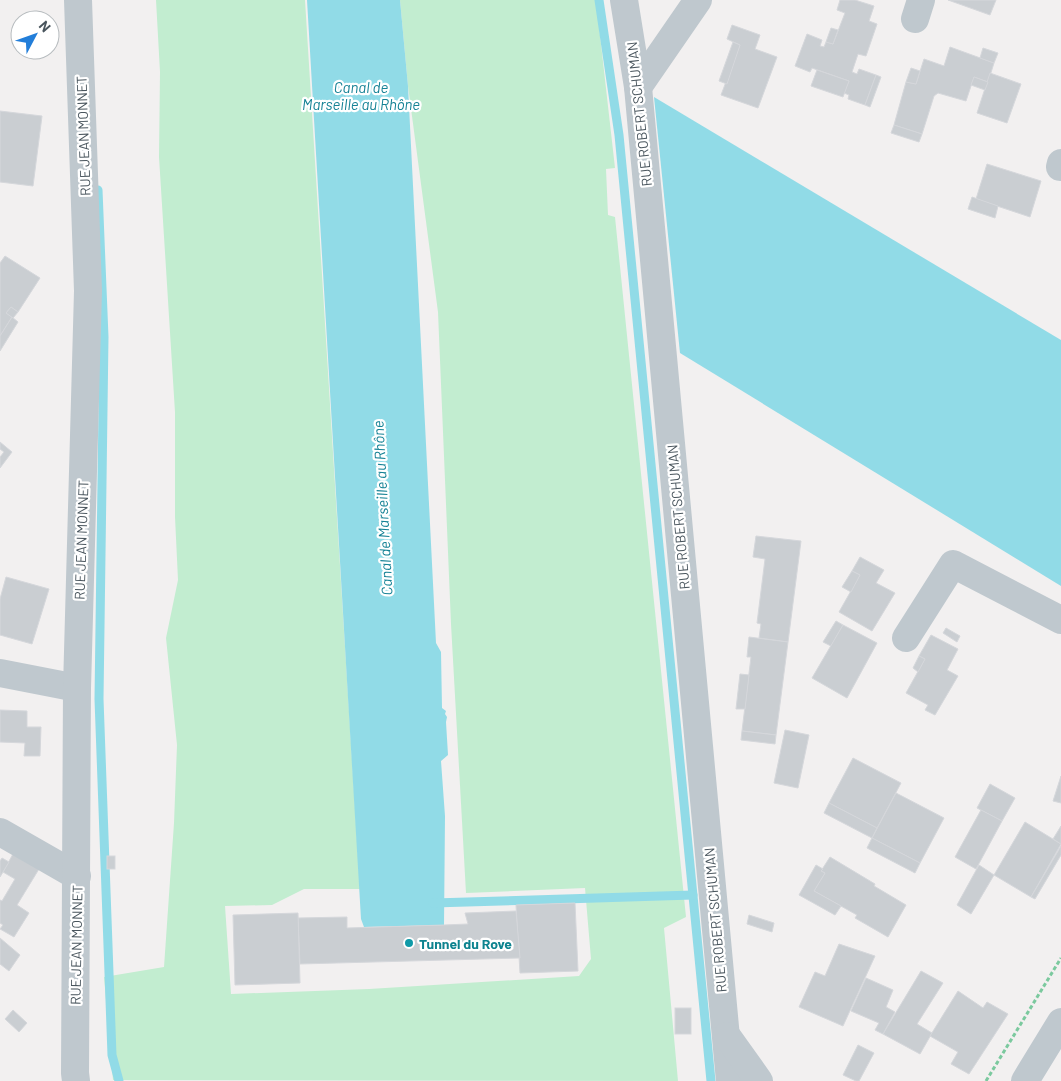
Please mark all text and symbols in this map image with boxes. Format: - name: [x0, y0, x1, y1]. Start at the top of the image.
- north arrow: [10, 10, 60, 60]
- text: N: [36, 17, 55, 35]
- street label: RUE ROBERT SCHUMAN: [623, 41, 655, 187]
- street label: RUE JEAN MONNET: [72, 76, 94, 196]
- water label: Canal de Marseille au Rhône: [302, 78, 420, 113]
- water label: Canal de Marseille au Rhône: [368, 420, 396, 596]
- street label: RUE ROBERT SCHUMAN: [663, 444, 693, 590]
- street label: RUE JEAN MONNET: [70, 480, 92, 600]
- street label: RUE ROBERT SCHUMAN: [700, 847, 730, 993]
- street label: RUE JEAN MONNET: [66, 885, 86, 1005]
- place label: Tunnel du Rove: [419, 935, 512, 952]
- marker: Tunnel du Rove: [403, 937, 415, 949]

